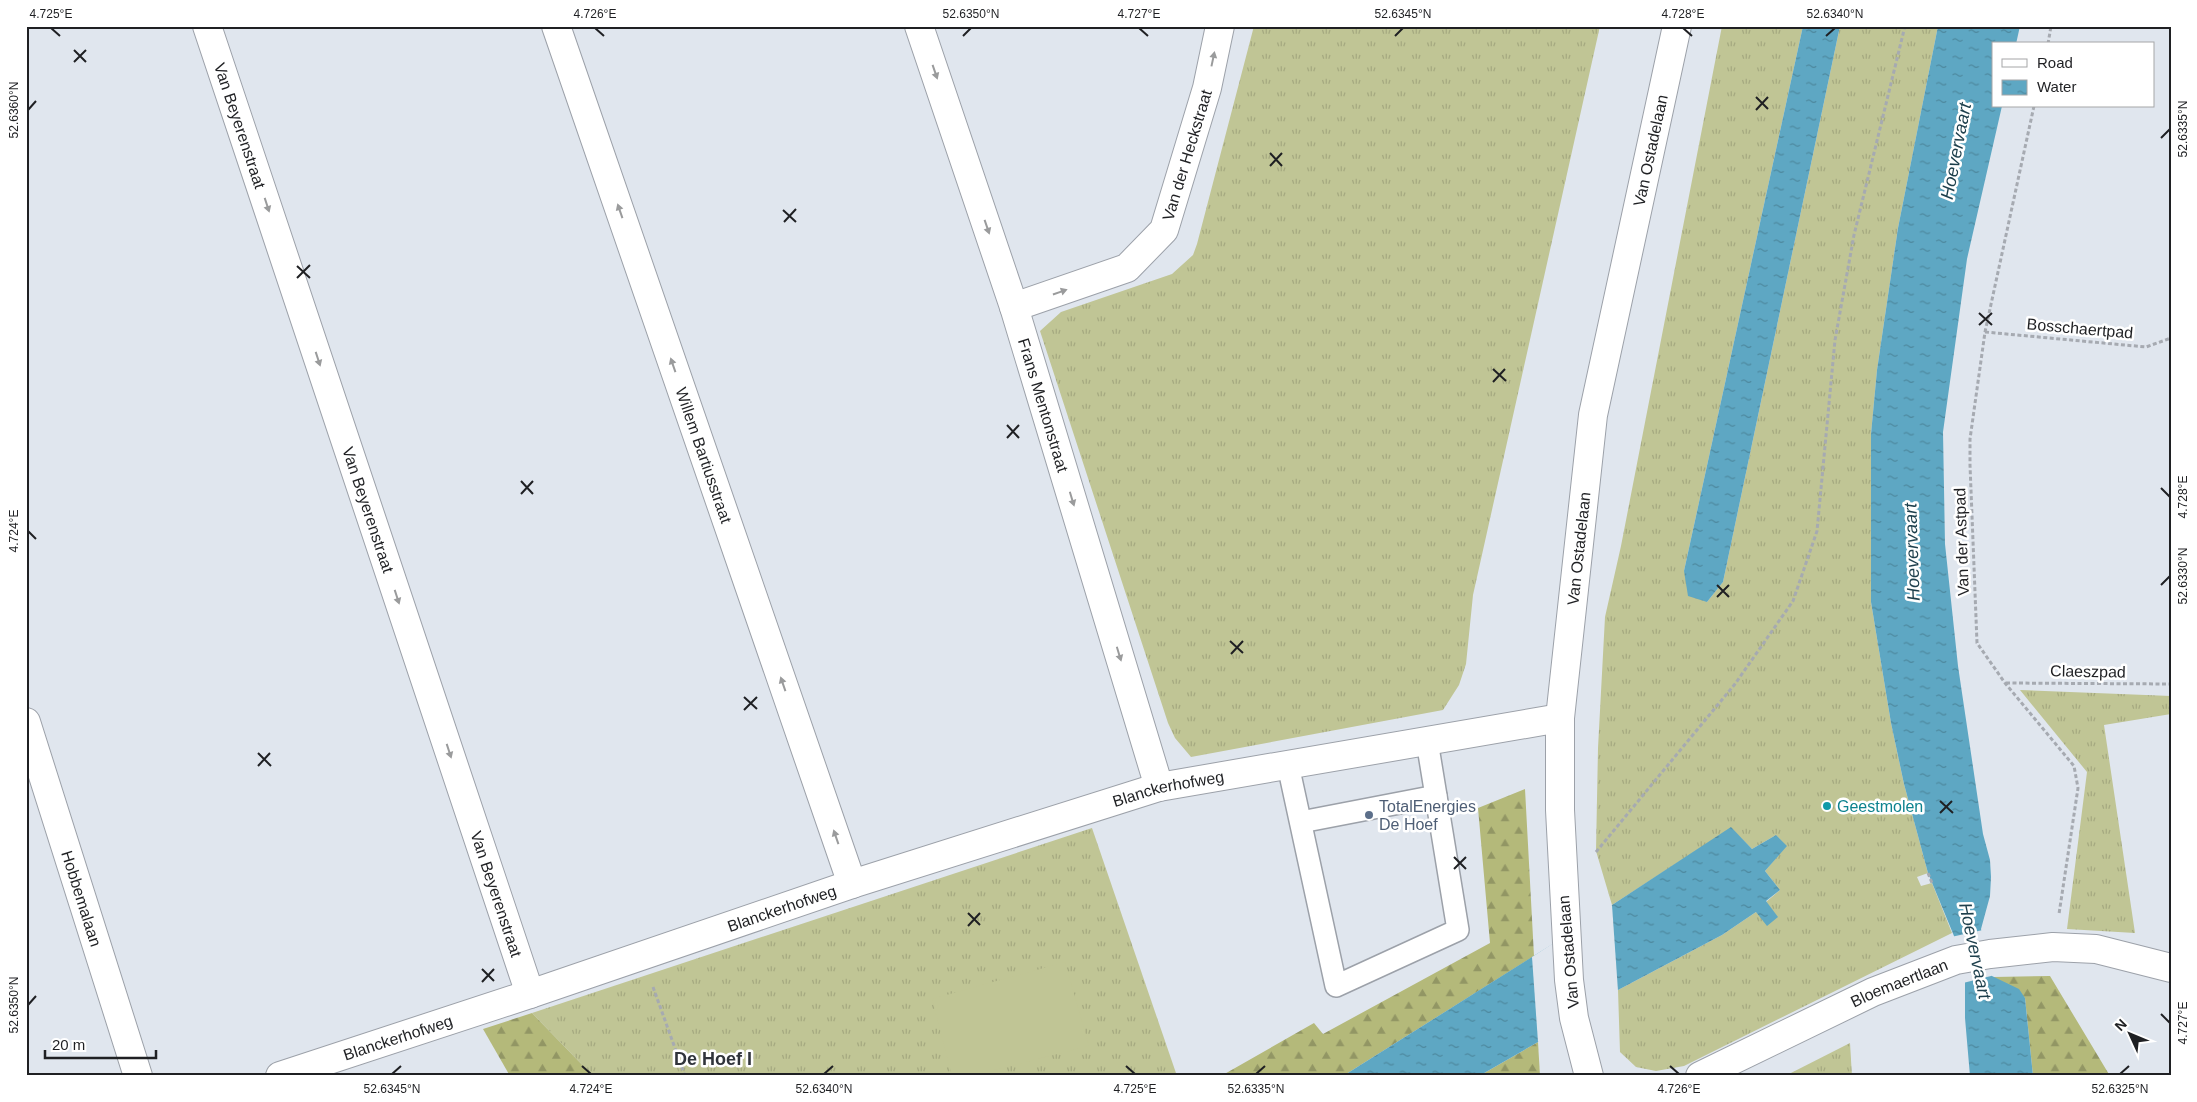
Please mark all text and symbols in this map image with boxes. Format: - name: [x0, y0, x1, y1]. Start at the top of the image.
- text: 4.725°E: [30, 7, 72, 21]
- text: 4.726°E: [574, 7, 616, 21]
- text: 52.6350°N: [943, 7, 999, 21]
- text: 4.727°E: [1118, 7, 1160, 21]
- text: 52.6345°N: [1375, 7, 1431, 21]
- text: 4.728°E: [1662, 7, 1704, 21]
- text: 52.6340°N: [1807, 7, 1863, 21]
- legend: [1992, 42, 2154, 108]
- one-way arrow: [1209, 52, 1217, 67]
- text: Road: [2037, 54, 2073, 71]
- street label: Van Beyerenstraat: [211, 61, 269, 191]
- one-way arrow: [932, 65, 939, 80]
- text: Water: [2037, 78, 2076, 95]
- text: 52.6360°N: [7, 82, 21, 138]
- street label: Van der Heckstraat: [1159, 87, 1215, 223]
- street label: Van Ostadelaan: [1630, 93, 1671, 208]
- water label: Hoevervaart: [1937, 100, 1975, 201]
- text: 52.6335°N: [2176, 101, 2190, 157]
- one-way arrow: [264, 198, 271, 213]
- one-way arrow: [616, 204, 623, 219]
- one-way arrow: [983, 219, 991, 234]
- one-way arrow: [1053, 287, 1068, 295]
- street label: Bosschaertpad: [2026, 315, 2134, 342]
- street label: Frans Mentonstraat: [1015, 336, 1071, 475]
- one-way arrow: [315, 352, 323, 367]
- one-way arrow: [669, 357, 677, 372]
- street label: Willem Bartiusstraat: [672, 385, 735, 526]
- street label: Van Beyerenstraat: [339, 445, 397, 575]
- text: 4.728°E: [2176, 476, 2190, 518]
- street label: Van der Astpad: [1951, 488, 1972, 596]
- one-way arrow: [1068, 491, 1076, 506]
- street label: Van Ostadelaan: [1564, 491, 1594, 606]
- water label: Hoevervaart: [1900, 502, 1924, 601]
- text: 4.724°E: [7, 510, 21, 552]
- text: 52.6330°N: [2176, 548, 2190, 604]
- one-way arrow: [394, 589, 402, 604]
- one-way arrow: [1115, 647, 1123, 662]
- street label: Claeszpad: [2050, 662, 2126, 681]
- one-way arrow: [779, 676, 787, 691]
- one-way arrow: [446, 743, 453, 758]
- street label: Blanckerhofweg: [1111, 768, 1225, 810]
- place label: TotalEnergies De Hoef: [1379, 798, 1476, 833]
- place label: Geestmolen: [1837, 798, 1923, 815]
- marker: Geestmolen: [1821, 800, 1833, 812]
- marker: TotalEnergies De Hoef: [1363, 809, 1375, 821]
- street label: Van Beyerenstraat: [467, 829, 525, 960]
- one-way arrow: [832, 830, 839, 845]
- street label: Hobbemalaan: [58, 848, 104, 949]
- street label: Blanckerhofweg: [725, 882, 838, 935]
- street label: Van Ostadelaan: [1555, 895, 1582, 1009]
- water label: Hoevervaart: [1955, 901, 1995, 1002]
- street label: Bloemaertlaan: [1848, 956, 1950, 1011]
- text: 52.6350°N: [7, 977, 21, 1033]
- text: 4.727°E: [2176, 1002, 2190, 1044]
- north arrow: [2104, 1010, 2154, 1060]
- street label: Blanckerhofweg: [341, 1012, 455, 1064]
- text: N: [2111, 1016, 2130, 1034]
- scale bar: [45, 1027, 156, 1059]
- text: 20 m: [52, 1036, 85, 1053]
- district label: De Hoef I: [674, 1049, 752, 1069]
- text: 52.6345°N: [364, 1082, 420, 1096]
- text: 4.724°E: [570, 1082, 612, 1096]
- text: 52.6340°N: [796, 1082, 852, 1096]
- text: 4.725°E: [1114, 1082, 1156, 1096]
- text: 52.6335°N: [1228, 1082, 1284, 1096]
- text: 4.726°E: [1658, 1082, 1700, 1096]
- text: 52.6325°N: [2092, 1082, 2148, 1096]

